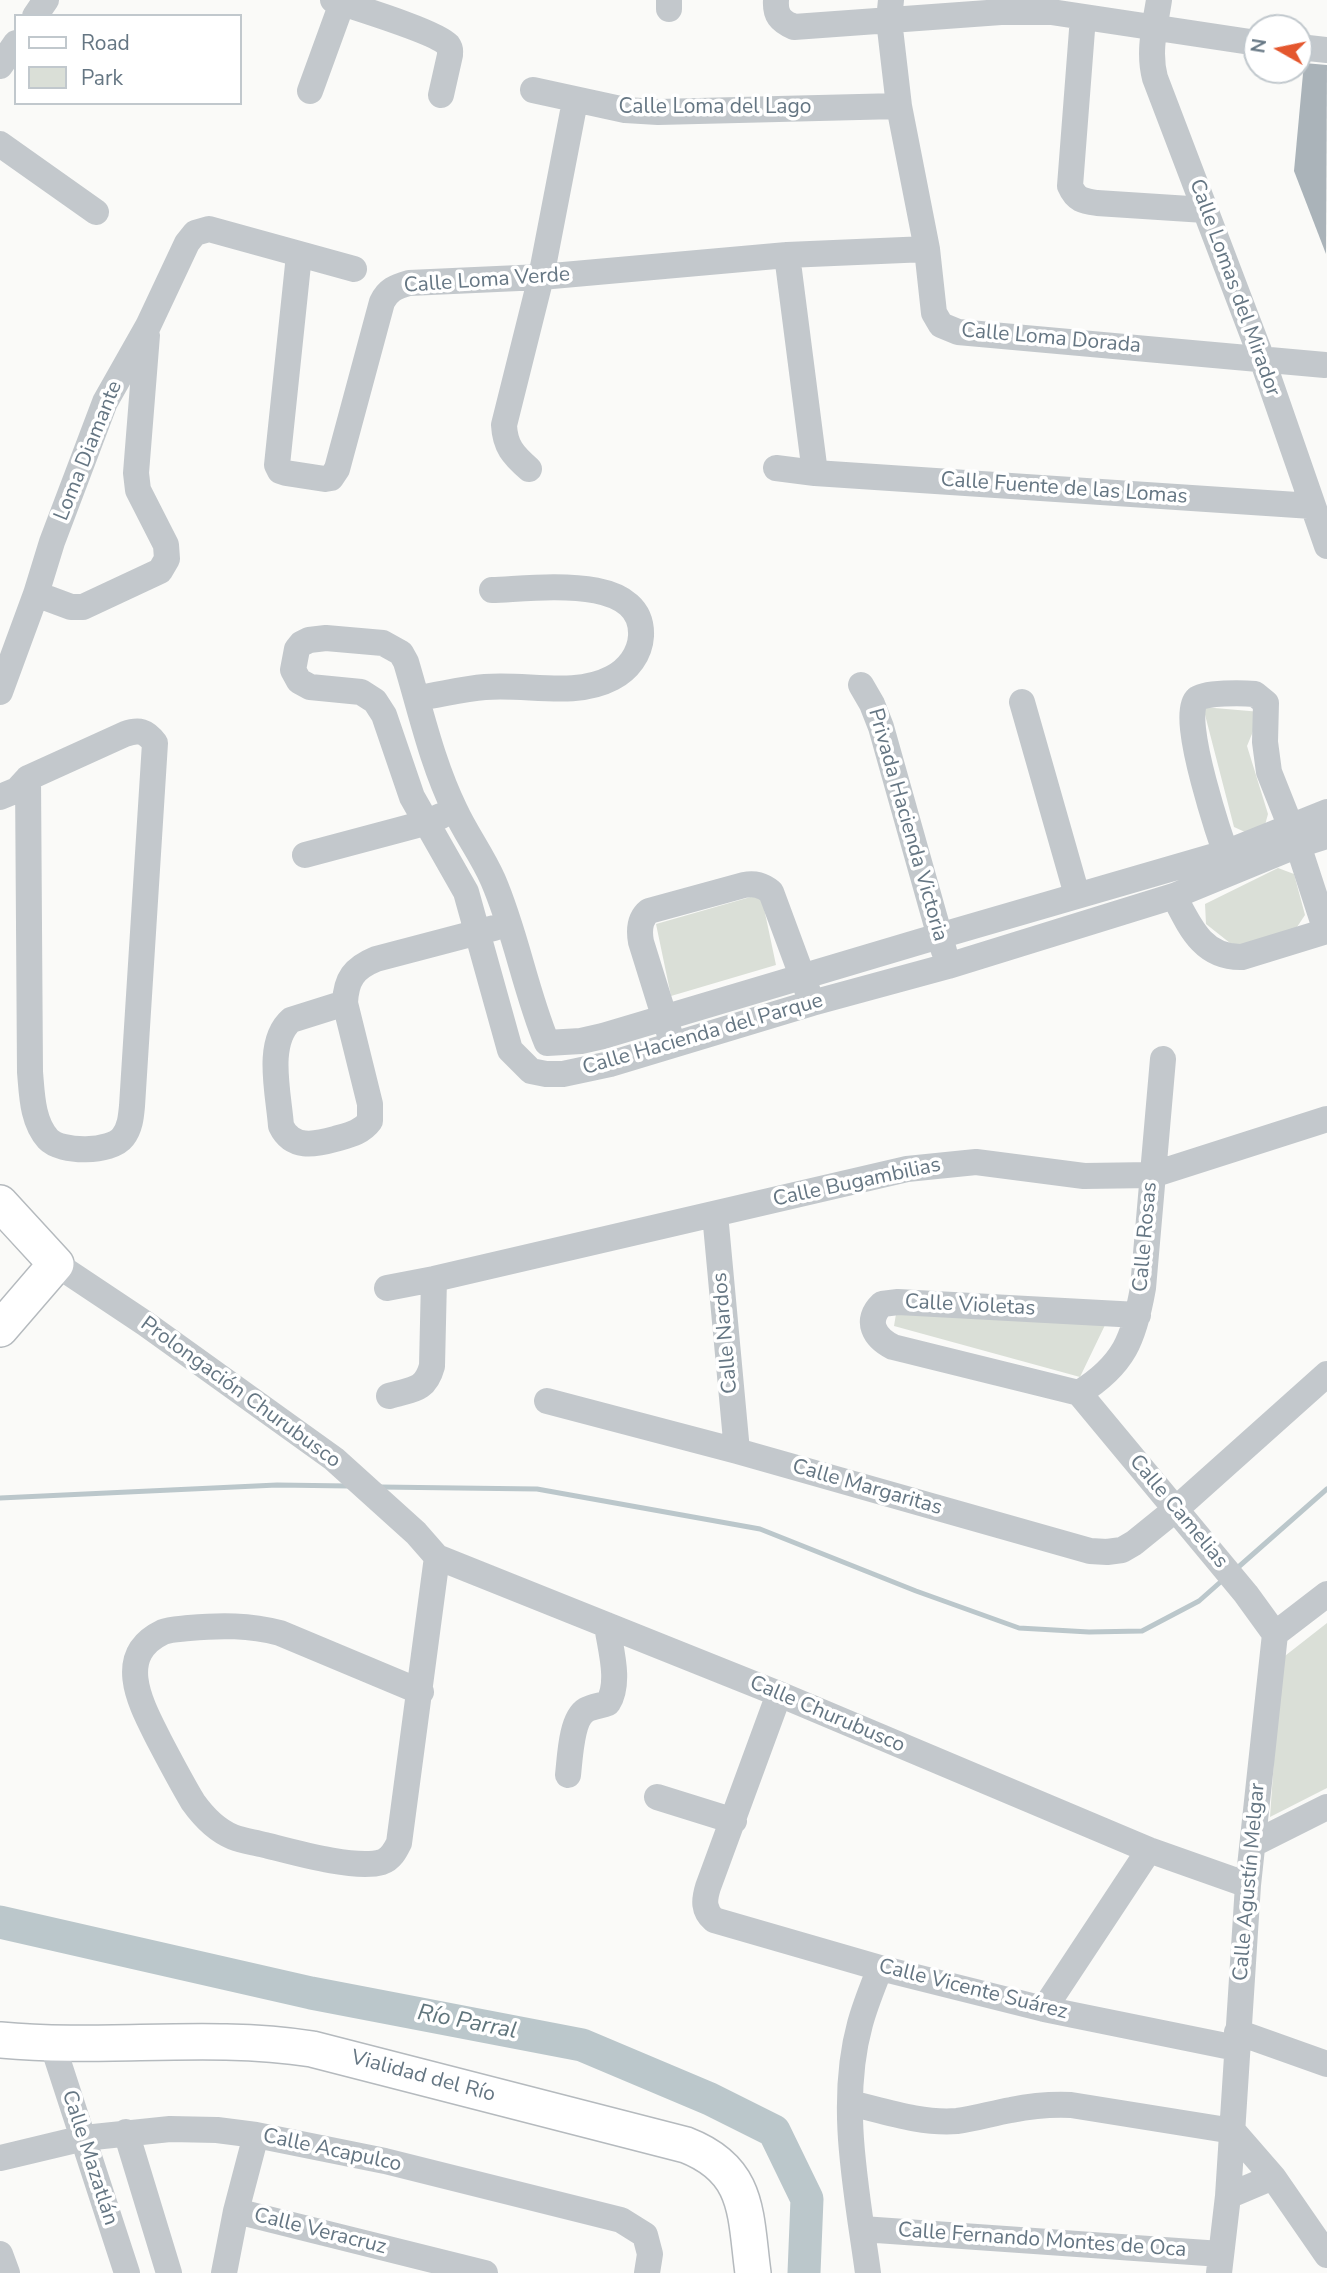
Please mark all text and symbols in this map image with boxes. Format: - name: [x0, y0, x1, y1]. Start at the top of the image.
- legend: [14, 14, 242, 105]
- north arrow: [1243, 14, 1313, 84]
- text: Road: [81, 29, 130, 57]
- text: N: [1245, 37, 1273, 55]
- text: Park: [81, 64, 123, 92]
- street label: Calle Loma del Lago: [619, 95, 811, 121]
- street label: Calle Lomas del Mirador: [1183, 176, 1285, 400]
- street label: Calle Loma Verde: [403, 263, 571, 299]
- street label: Calle Loma Dorada: [960, 319, 1142, 359]
- street label: Loma Diamante: [50, 377, 128, 525]
- street label: Calle Fuente de las Lomas: [940, 468, 1188, 510]
- street label: Privada Hacienda Victoria: [862, 706, 952, 944]
- street label: Calle Hacienda del Parque: [580, 989, 826, 1081]
- street label: Calle Bugambilias: [771, 1153, 943, 1213]
- street label: Calle Rosas: [1129, 1181, 1163, 1293]
- street label: Calle Nardos: [708, 1271, 744, 1395]
- street label: Calle Violetas: [904, 1290, 1036, 1322]
- street label: Prolongación Churubusco: [135, 1312, 345, 1474]
- street label: Calle Camelias: [1123, 1450, 1233, 1574]
- street label: Calle Margaritas: [789, 1455, 945, 1521]
- street label: Calle Churubusco: [746, 1671, 908, 1759]
- street label: Calle Agustín Melgar: [1229, 1782, 1271, 1982]
- street label: Calle Vicente Suárez: [876, 1954, 1070, 2026]
- water label: Río Parral: [415, 2000, 519, 2046]
- street label: Vialidad del Río: [348, 2046, 498, 2108]
- street label: Calle Mazatlán: [55, 2087, 123, 2229]
- street label: Calle Acapulco: [260, 2124, 404, 2178]
- street label: Calle Veracruz: [251, 2203, 389, 2261]
- street label: Calle Fernando Montes de Oca: [897, 2218, 1187, 2264]

